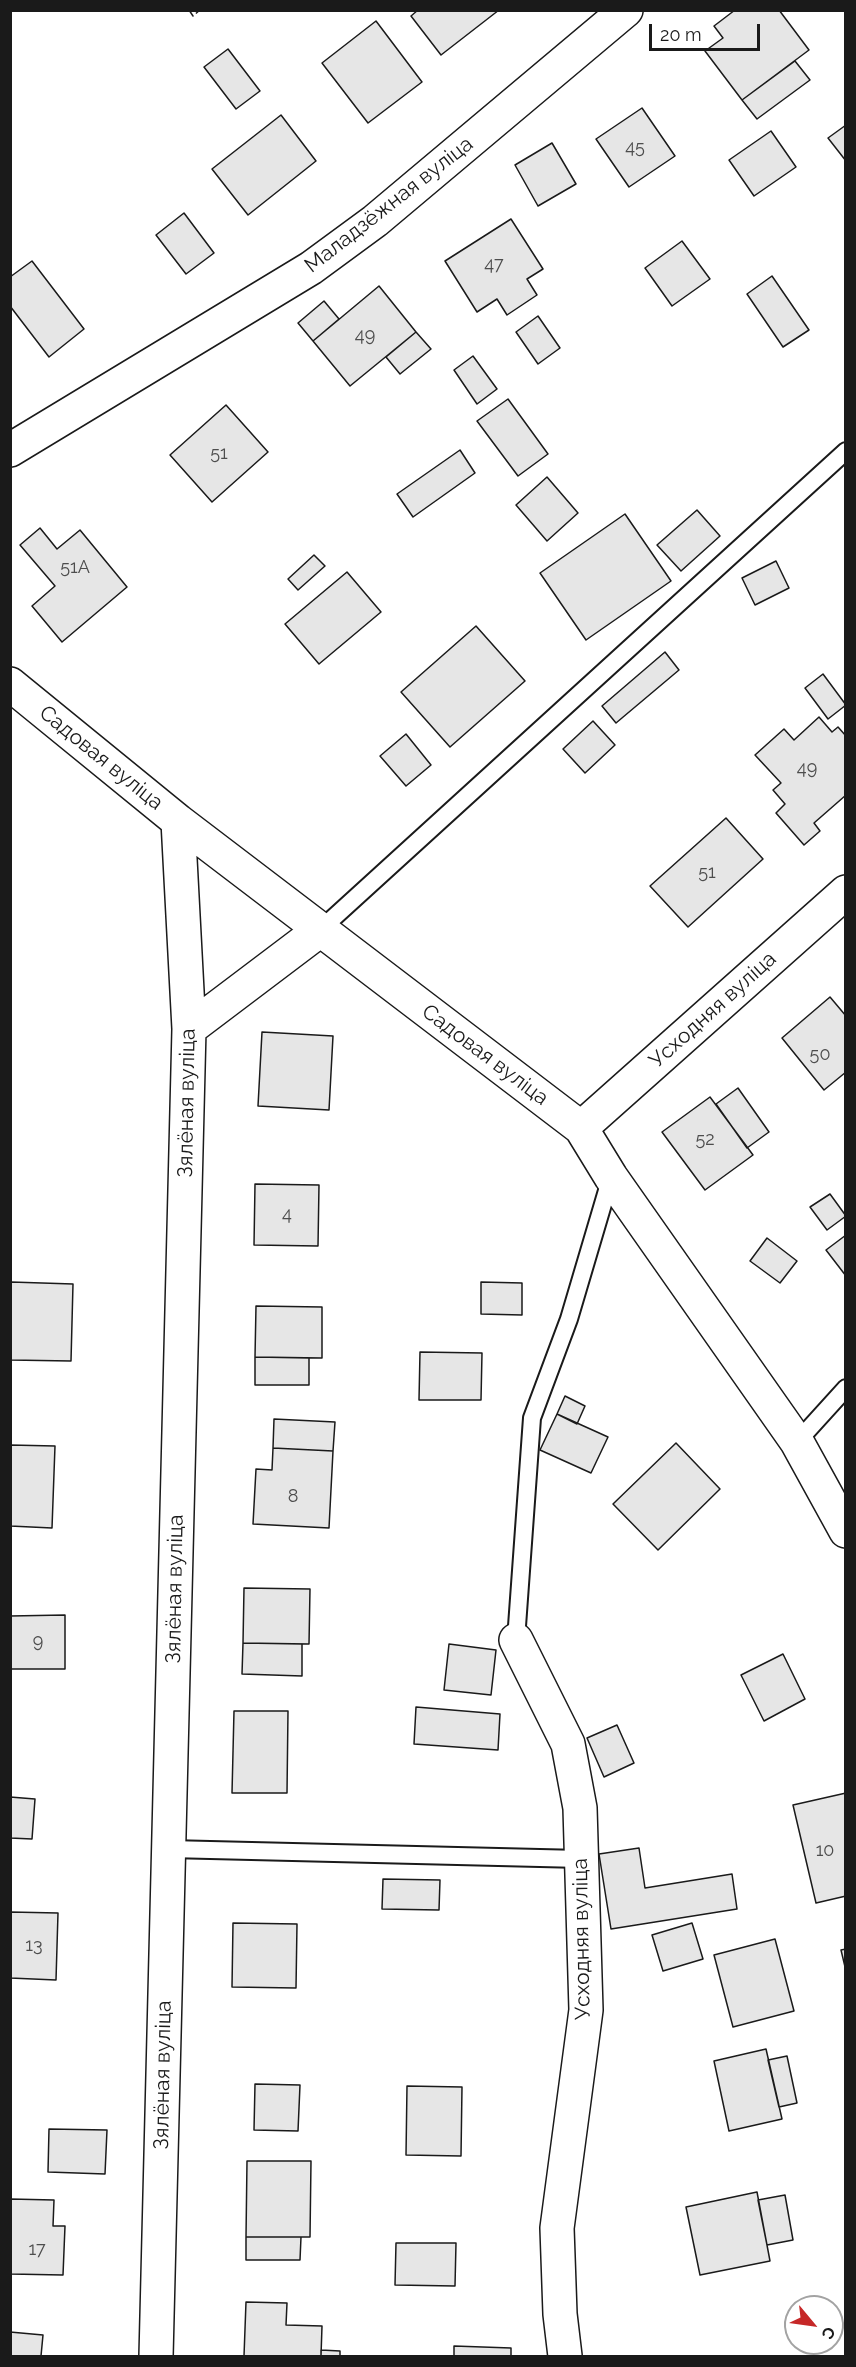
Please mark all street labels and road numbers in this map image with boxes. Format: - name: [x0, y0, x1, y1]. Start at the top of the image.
- street label: Маладзёжная вуліца: [300, 131, 478, 279]
- street label: Садовая вуліца: [34, 700, 168, 816]
- street label: Усходняя вуліца: [644, 946, 782, 1074]
- street label: Садовая вуліца: [417, 999, 553, 1111]
- street label: Зялёная вуліца: [173, 1028, 201, 1178]
- street label: Зялёная вуліца: [161, 1514, 189, 1664]
- street label: Усходняя вуліца: [568, 1858, 596, 2020]
- street label: Зялёная вуліца: [149, 2000, 177, 2150]

